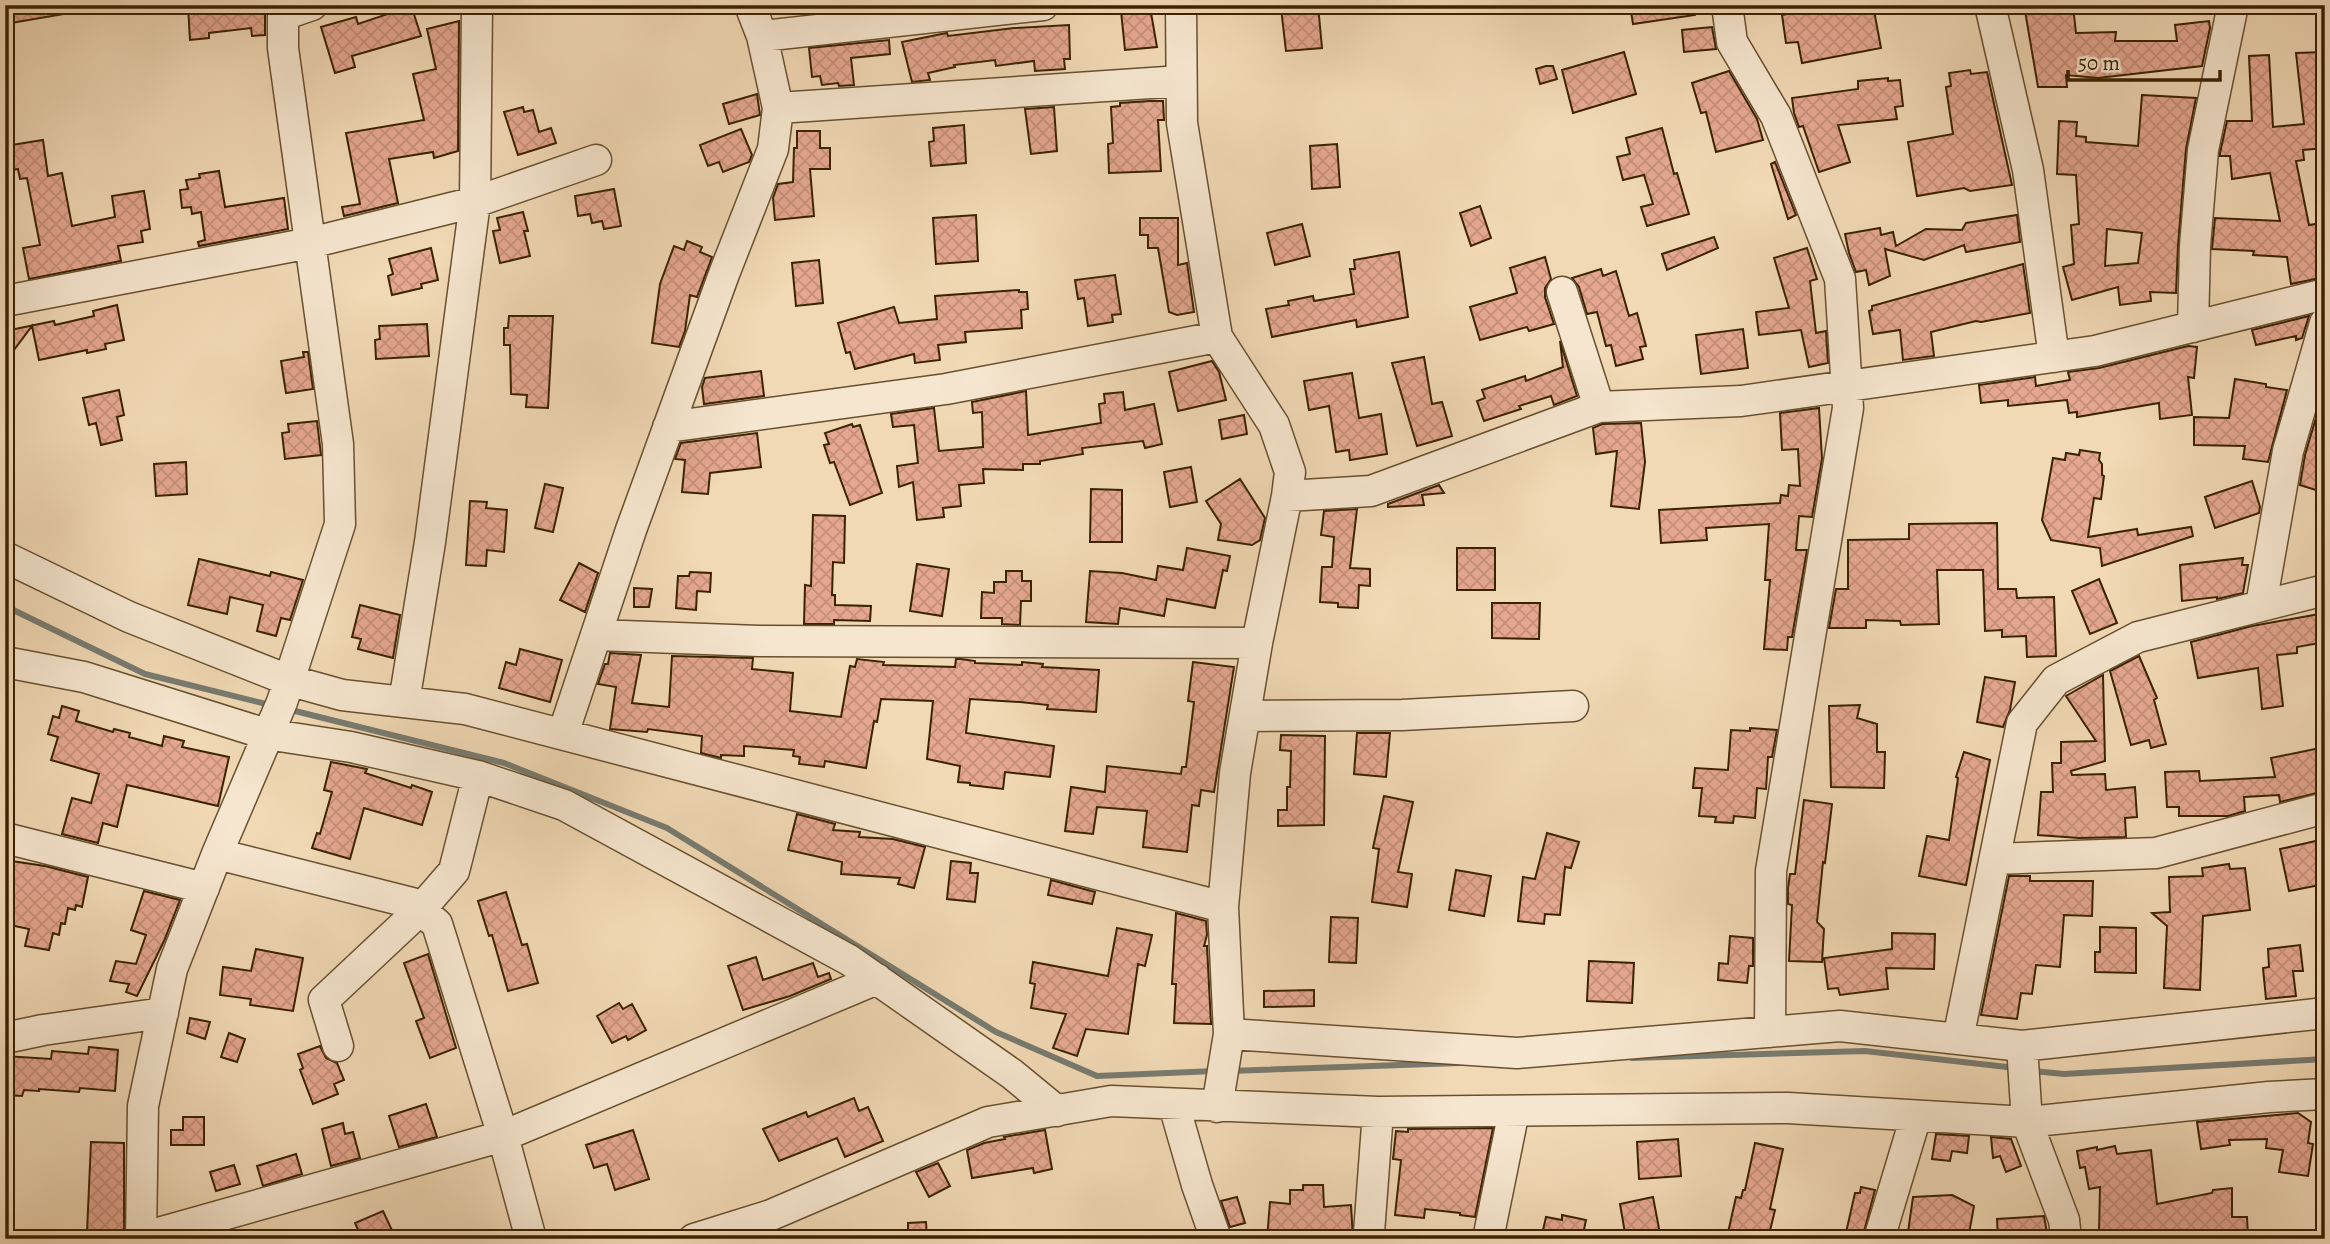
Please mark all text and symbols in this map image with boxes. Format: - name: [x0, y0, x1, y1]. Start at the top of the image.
- scale bar: [2068, 38, 2220, 82]
- text: 50 m: [2078, 49, 2120, 77]

